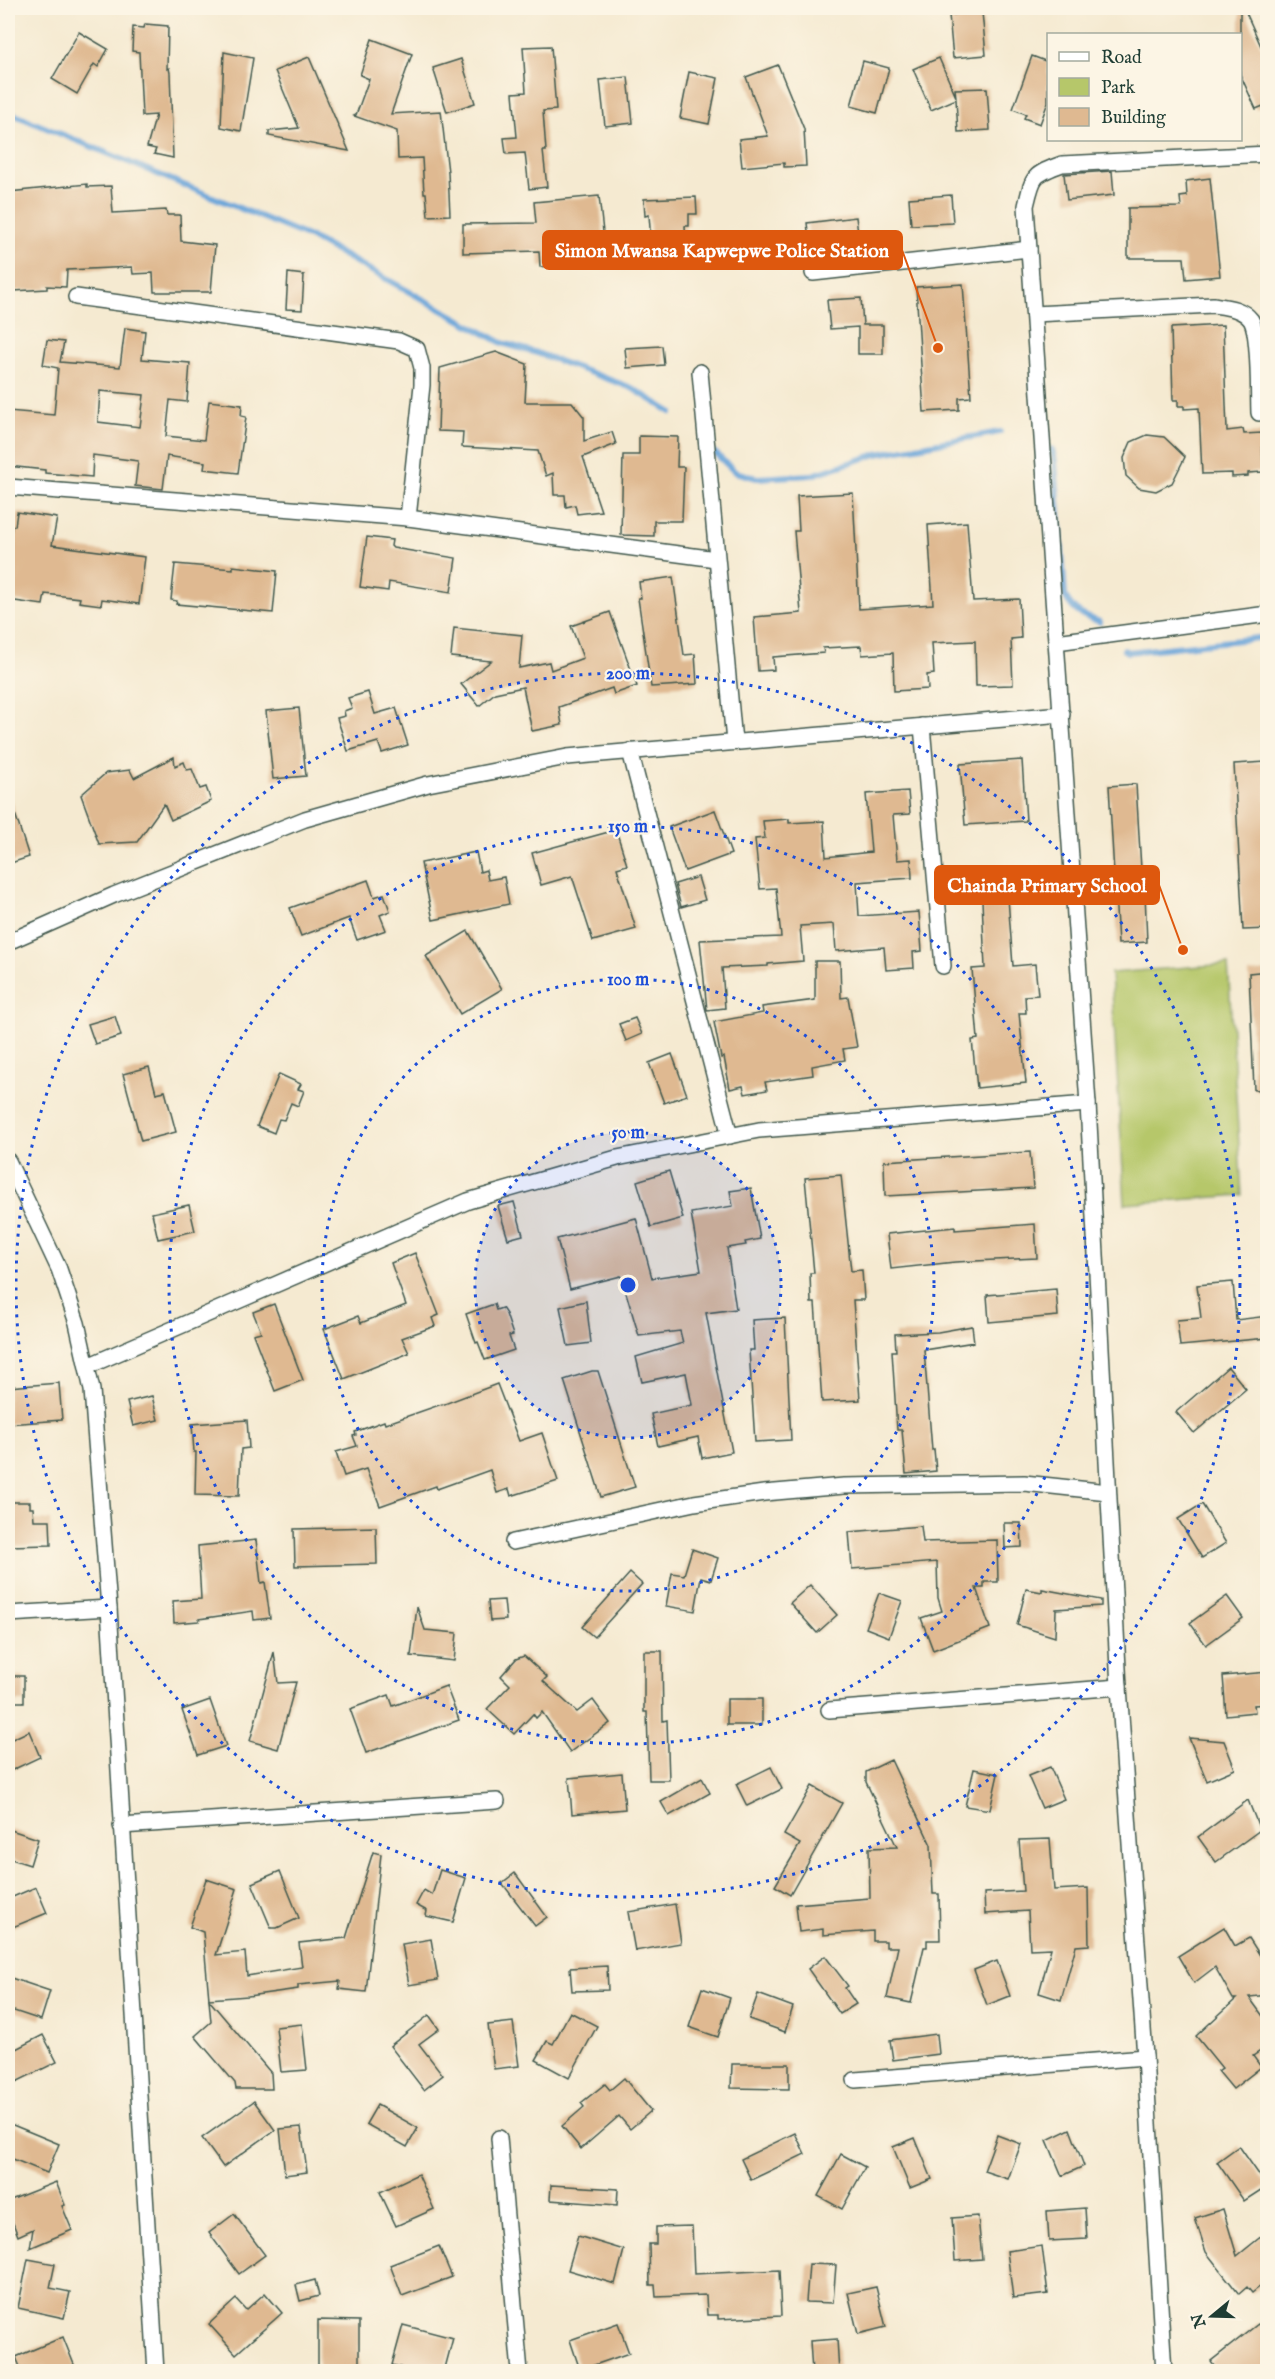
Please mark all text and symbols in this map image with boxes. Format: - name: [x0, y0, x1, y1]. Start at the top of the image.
- legend: [1047, 33, 1242, 141]
- text: Road: [1101, 47, 1142, 70]
- text: Park: [1101, 77, 1136, 100]
- text: Building: [1101, 107, 1166, 130]
- callout: Simon Mwansa Kapwepwe Police Station: [543, 231, 902, 269]
- text: Simon Mwansa Kapwepwe Police Station: [555, 239, 890, 264]
- text: 200 m: [606, 663, 650, 686]
- text: 150 m: [608, 816, 648, 839]
- callout: Chainda Primary School: [935, 866, 1159, 904]
- text: Chainda Primary School: [947, 874, 1147, 899]
- text: 100 m: [607, 969, 649, 992]
- text: 50 m: [611, 1122, 645, 1145]
- centre of rings: [618, 1275, 638, 1295]
- north arrow: [1182, 2286, 1242, 2346]
- text: N: [1188, 2310, 1212, 2331]

